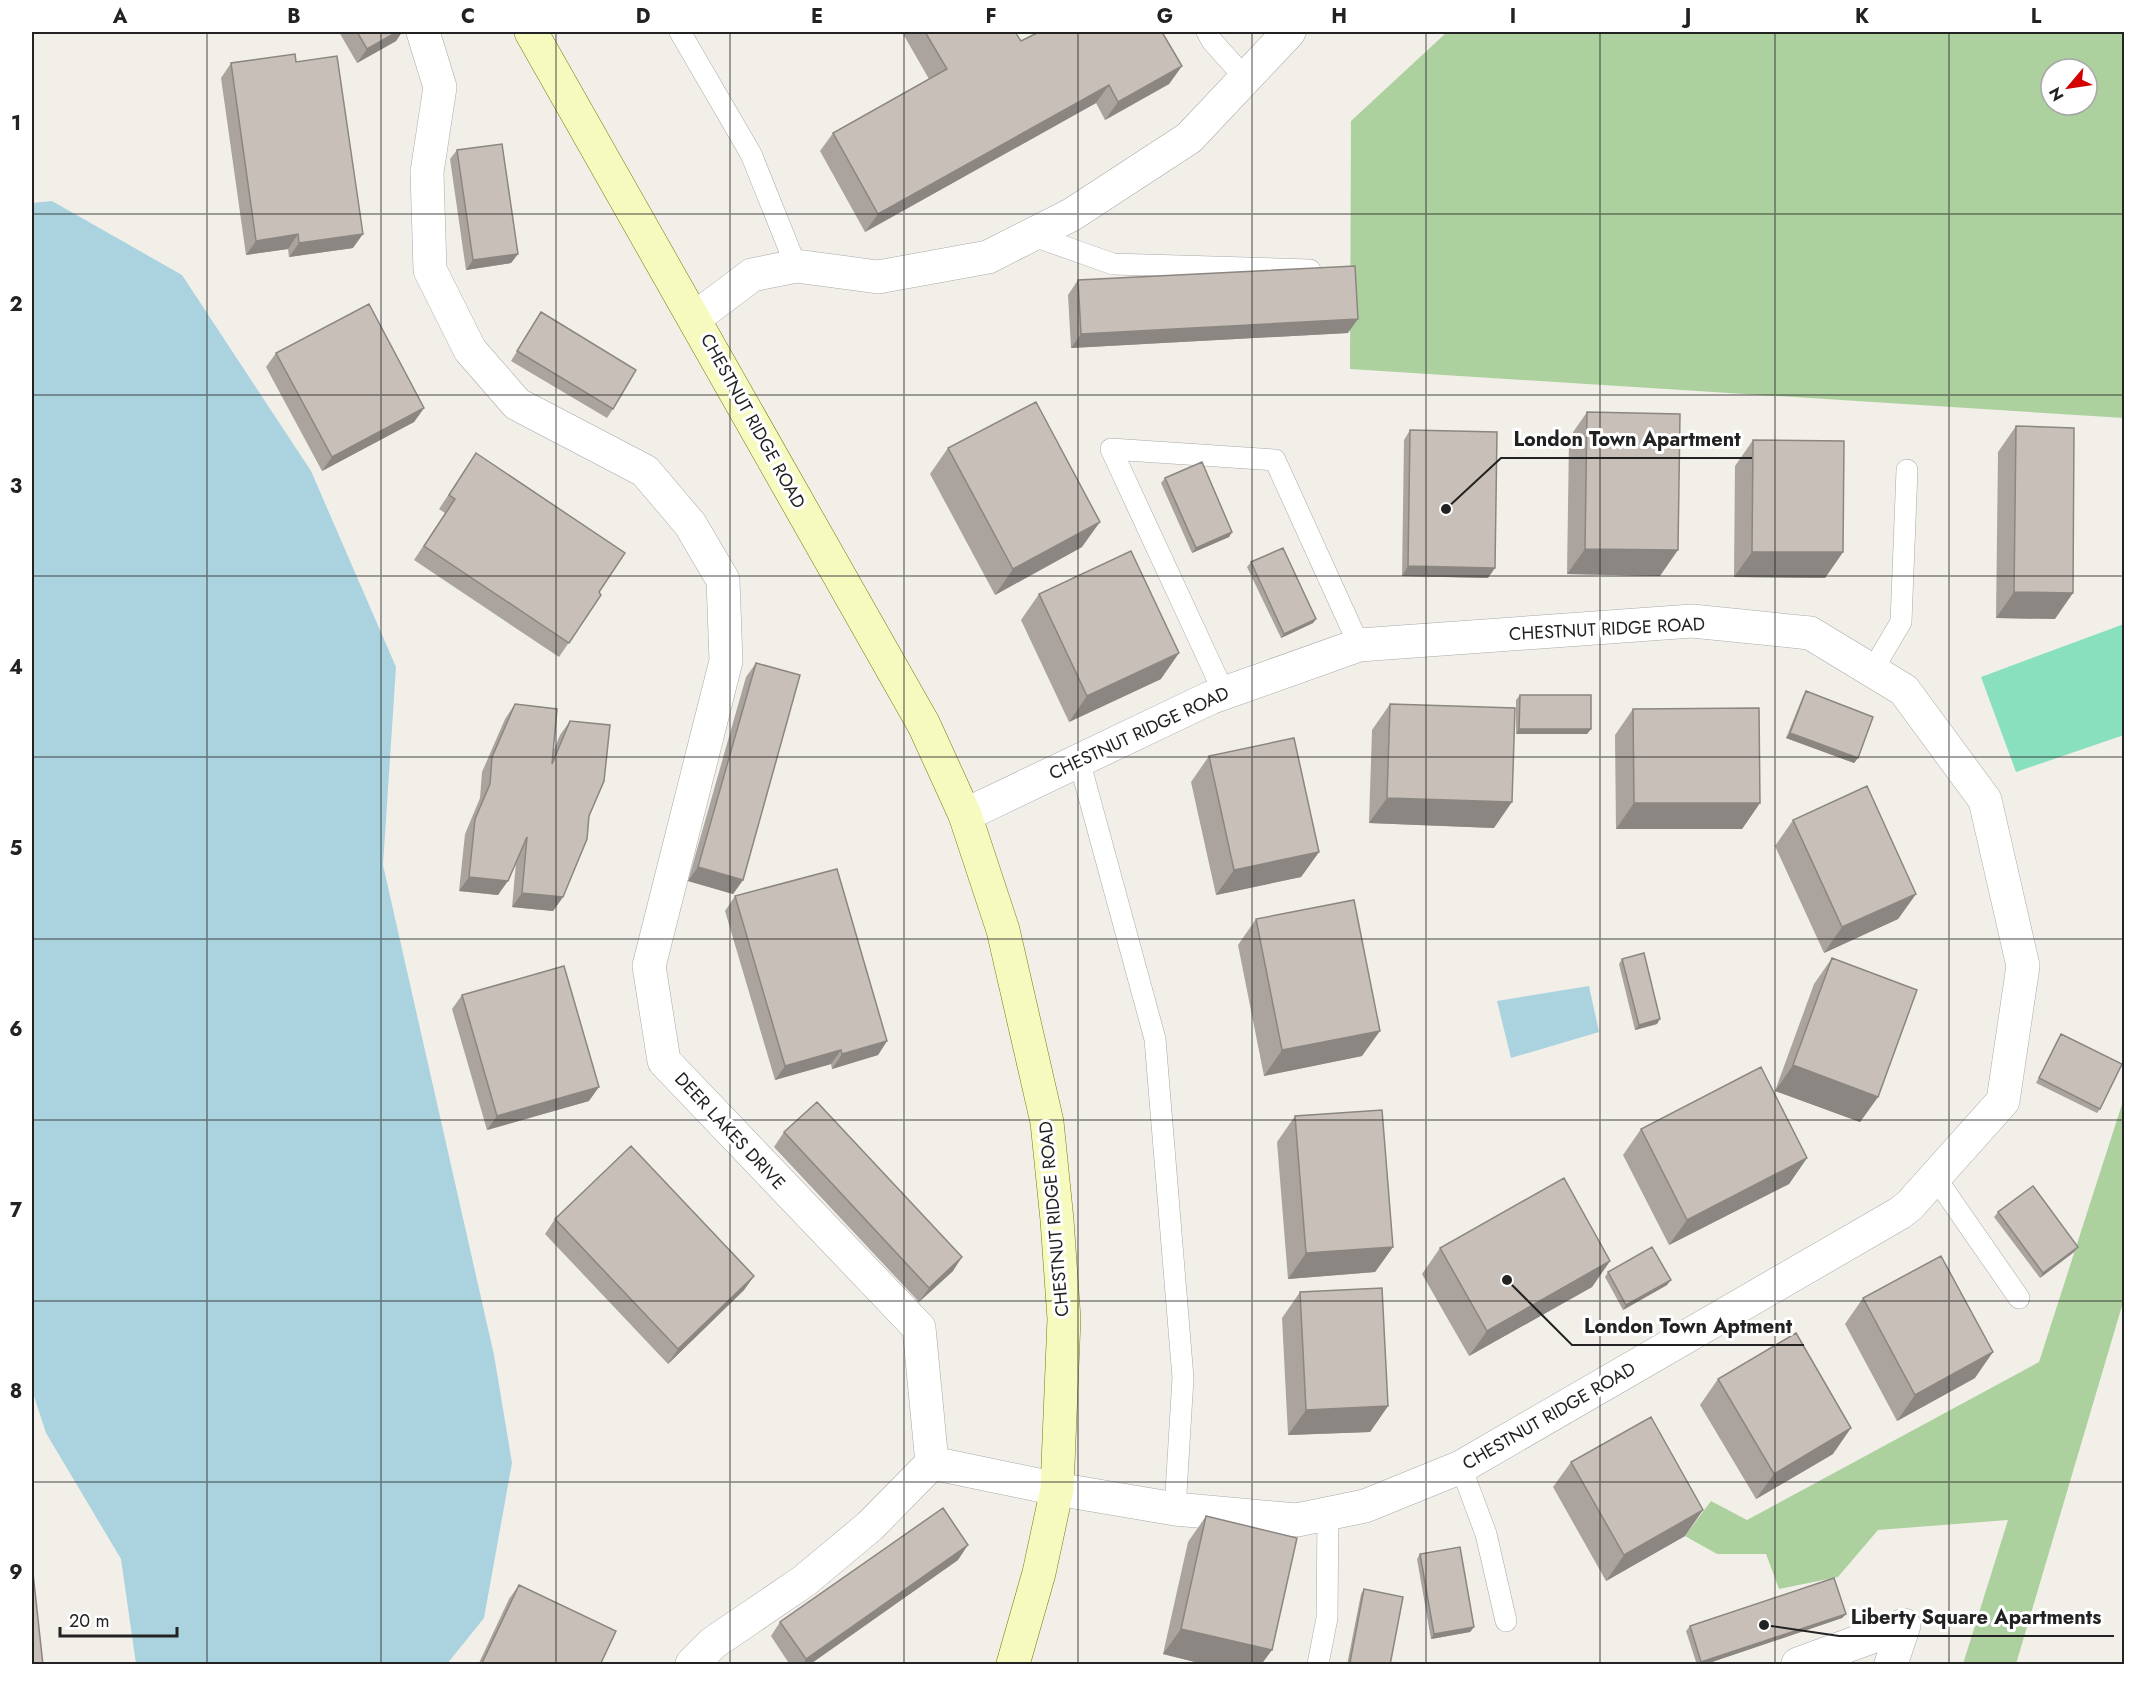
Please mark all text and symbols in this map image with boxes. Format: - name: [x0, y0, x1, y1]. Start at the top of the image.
- text: A: [112, 2, 128, 31]
- text: B: [287, 2, 301, 31]
- text: C: [461, 2, 475, 31]
- text: D: [636, 2, 650, 31]
- text: E: [811, 2, 823, 31]
- text: F: [985, 2, 997, 31]
- text: G: [1157, 2, 1173, 31]
- text: H: [1331, 2, 1347, 31]
- text: I: [1510, 2, 1516, 31]
- text: J: [1681, 2, 1691, 31]
- text: K: [1855, 2, 1869, 31]
- text: L: [2031, 2, 2042, 31]
- north arrow: [2039, 57, 2099, 117]
- text: N: [2043, 83, 2069, 105]
- text: 1: [11, 109, 21, 138]
- text: 2: [9, 290, 23, 319]
- street label: CHESTNUT RIDGE ROAD: [694, 329, 812, 513]
- callout: London Town Apartment: [1501, 420, 1752, 458]
- text: London Town Apartment: [1513, 425, 1741, 454]
- text: 3: [10, 472, 22, 501]
- street label: CHESTNUT RIDGE ROAD: [1508, 611, 1706, 647]
- text: 4: [9, 653, 23, 682]
- street label: CHESTNUT RIDGE ROAD: [1045, 680, 1233, 786]
- text: 5: [10, 834, 23, 863]
- text: 6: [9, 1015, 23, 1044]
- street label: DEER LAKES DRIVE: [669, 1067, 791, 1195]
- street label: CHESTNUT RIDGE ROAD: [1033, 1120, 1075, 1318]
- text: 7: [10, 1196, 23, 1225]
- callout: London Town Aptment: [1572, 1307, 1804, 1345]
- text: London Town Aptment: [1584, 1312, 1793, 1341]
- street label: CHESTNUT RIDGE ROAD: [1458, 1356, 1640, 1476]
- text: 8: [10, 1377, 22, 1406]
- text: 9: [9, 1558, 23, 1587]
- callout: Liberty Square Apartments: [1839, 1598, 2114, 1636]
- scale bar: [60, 1600, 177, 1638]
- text: Liberty Square Apartments: [1851, 1603, 2101, 1632]
- text: 20 m: [69, 1608, 109, 1634]

